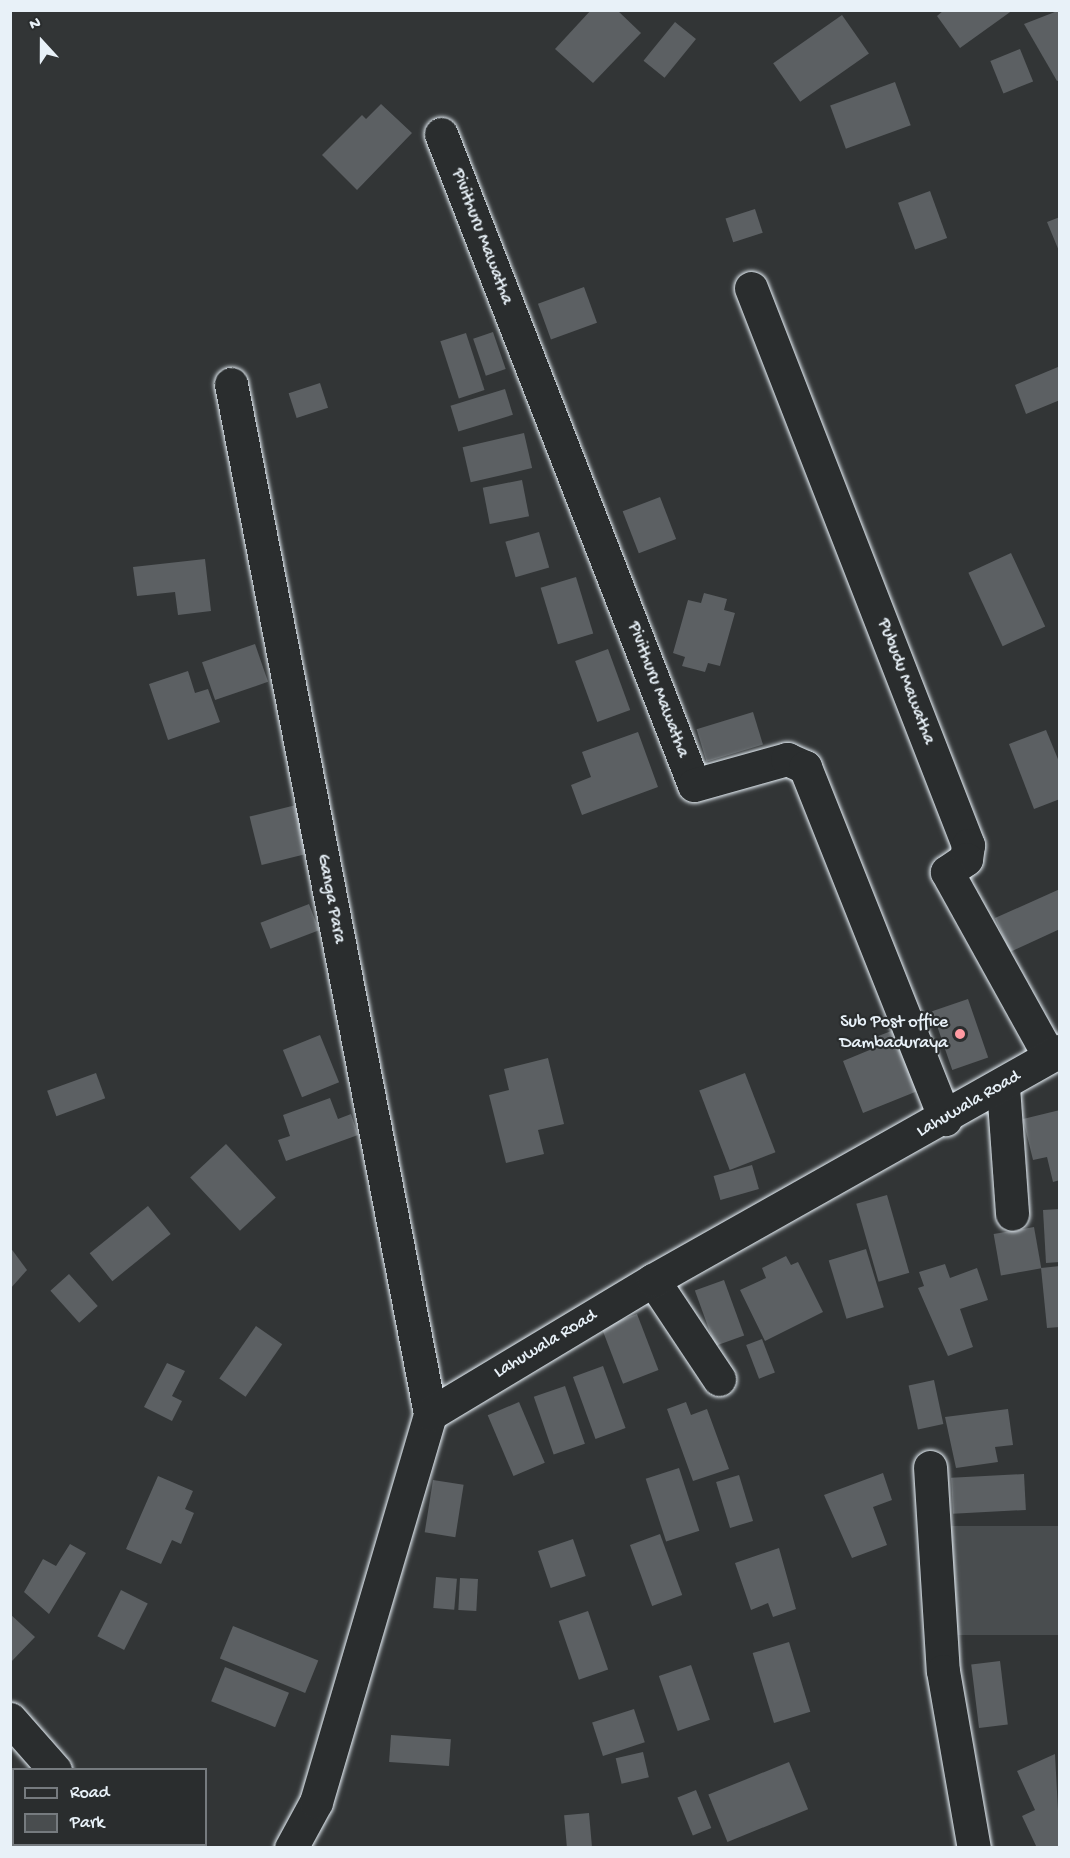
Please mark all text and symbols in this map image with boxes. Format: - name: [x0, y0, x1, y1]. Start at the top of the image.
- north arrow: [12, 12, 72, 72]
- text: N: [27, 14, 44, 35]
- street label: Pivithuru Mawatha: [445, 166, 517, 308]
- street label: Pubudu Mawatha: [871, 616, 939, 748]
- street label: Pivithuru Mawatha: [621, 619, 693, 761]
- street label: Ganga Para: [311, 852, 349, 946]
- place label: Sub Post office Dambaduraya: [840, 1013, 948, 1056]
- marker: Sub Post office Dambaduraya: [953, 1027, 967, 1041]
- street label: Lahuwala Road: [913, 1067, 1025, 1143]
- street label: Lahuwala Road: [491, 1306, 601, 1384]
- legend: [12, 1768, 207, 1846]
- text: Road: [70, 1783, 109, 1804]
- text: Park: [70, 1813, 104, 1834]

